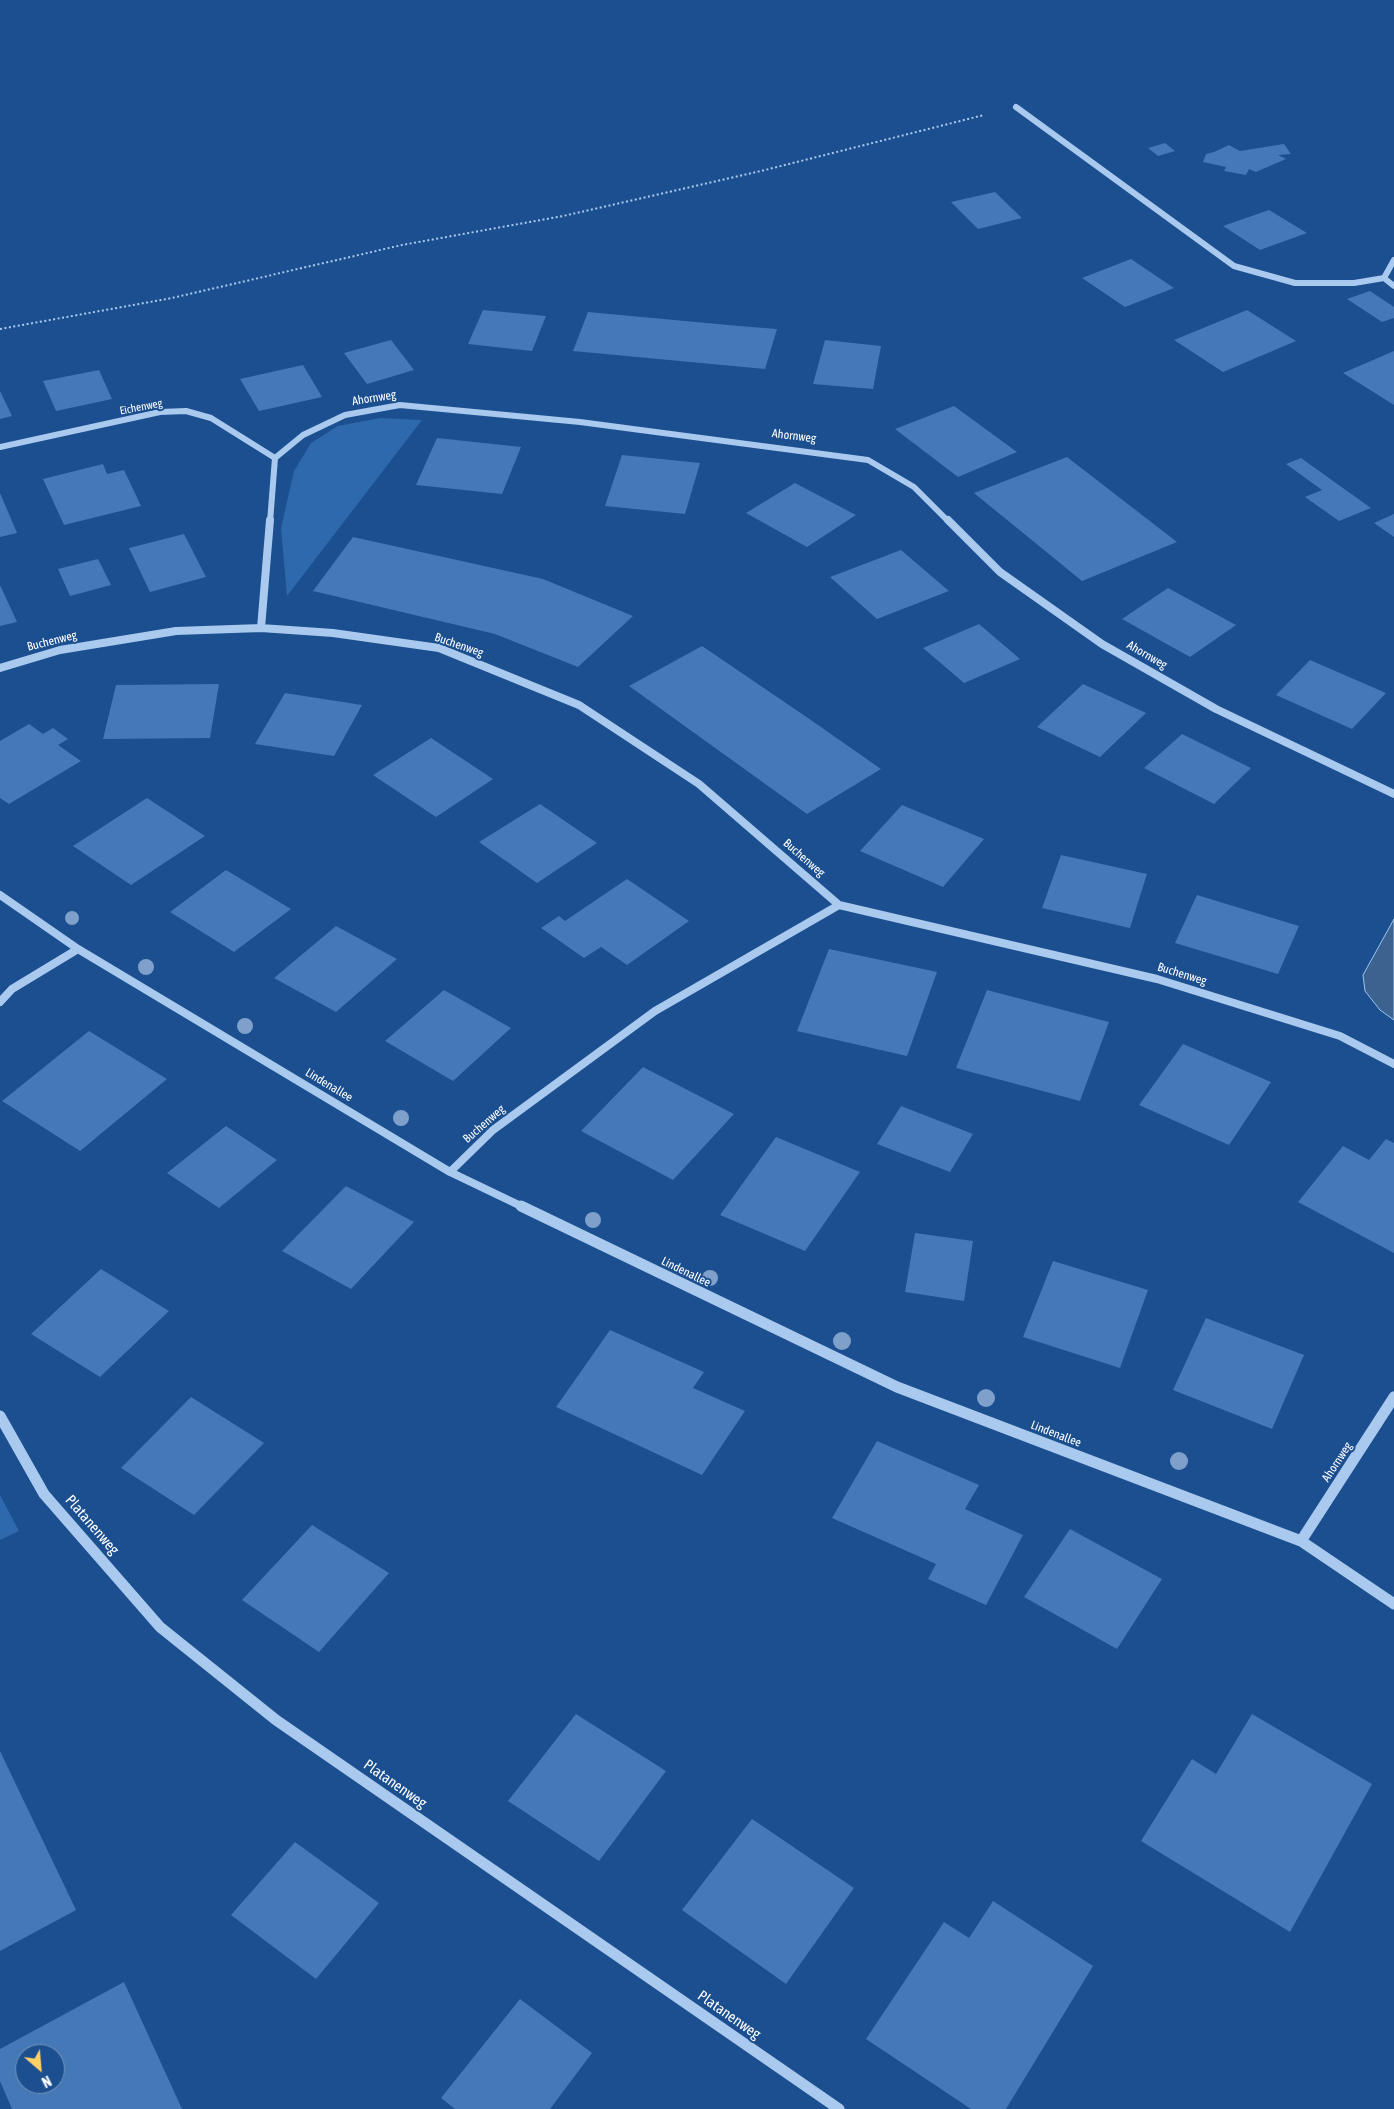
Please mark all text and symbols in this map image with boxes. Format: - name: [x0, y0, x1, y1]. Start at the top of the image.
- street label: Ahornweg: [351, 387, 397, 409]
- street label: Eichenweg: [119, 396, 163, 418]
- street label: Ahornweg: [771, 426, 817, 446]
- street label: Buchenweg: [26, 628, 78, 654]
- street label: Buchenweg: [433, 630, 485, 660]
- street label: Ahornweg: [1124, 638, 1170, 672]
- street label: Buchenweg: [780, 836, 828, 880]
- street label: Buchenweg: [1156, 960, 1208, 988]
- street label: Lindenallee: [303, 1065, 355, 1105]
- street label: Buchenweg: [460, 1102, 508, 1146]
- street label: Lindenallee: [659, 1254, 713, 1290]
- street label: Lindenallee: [1029, 1418, 1083, 1450]
- street label: Ahornweg: [1319, 1439, 1355, 1485]
- street label: Platanenweg: [61, 1492, 123, 1558]
- street label: Platanenweg: [360, 1756, 430, 1812]
- street label: Platanenweg: [694, 1987, 764, 2043]
- north arrow: [15, 2044, 65, 2094]
- text: N: [39, 2072, 54, 2090]

